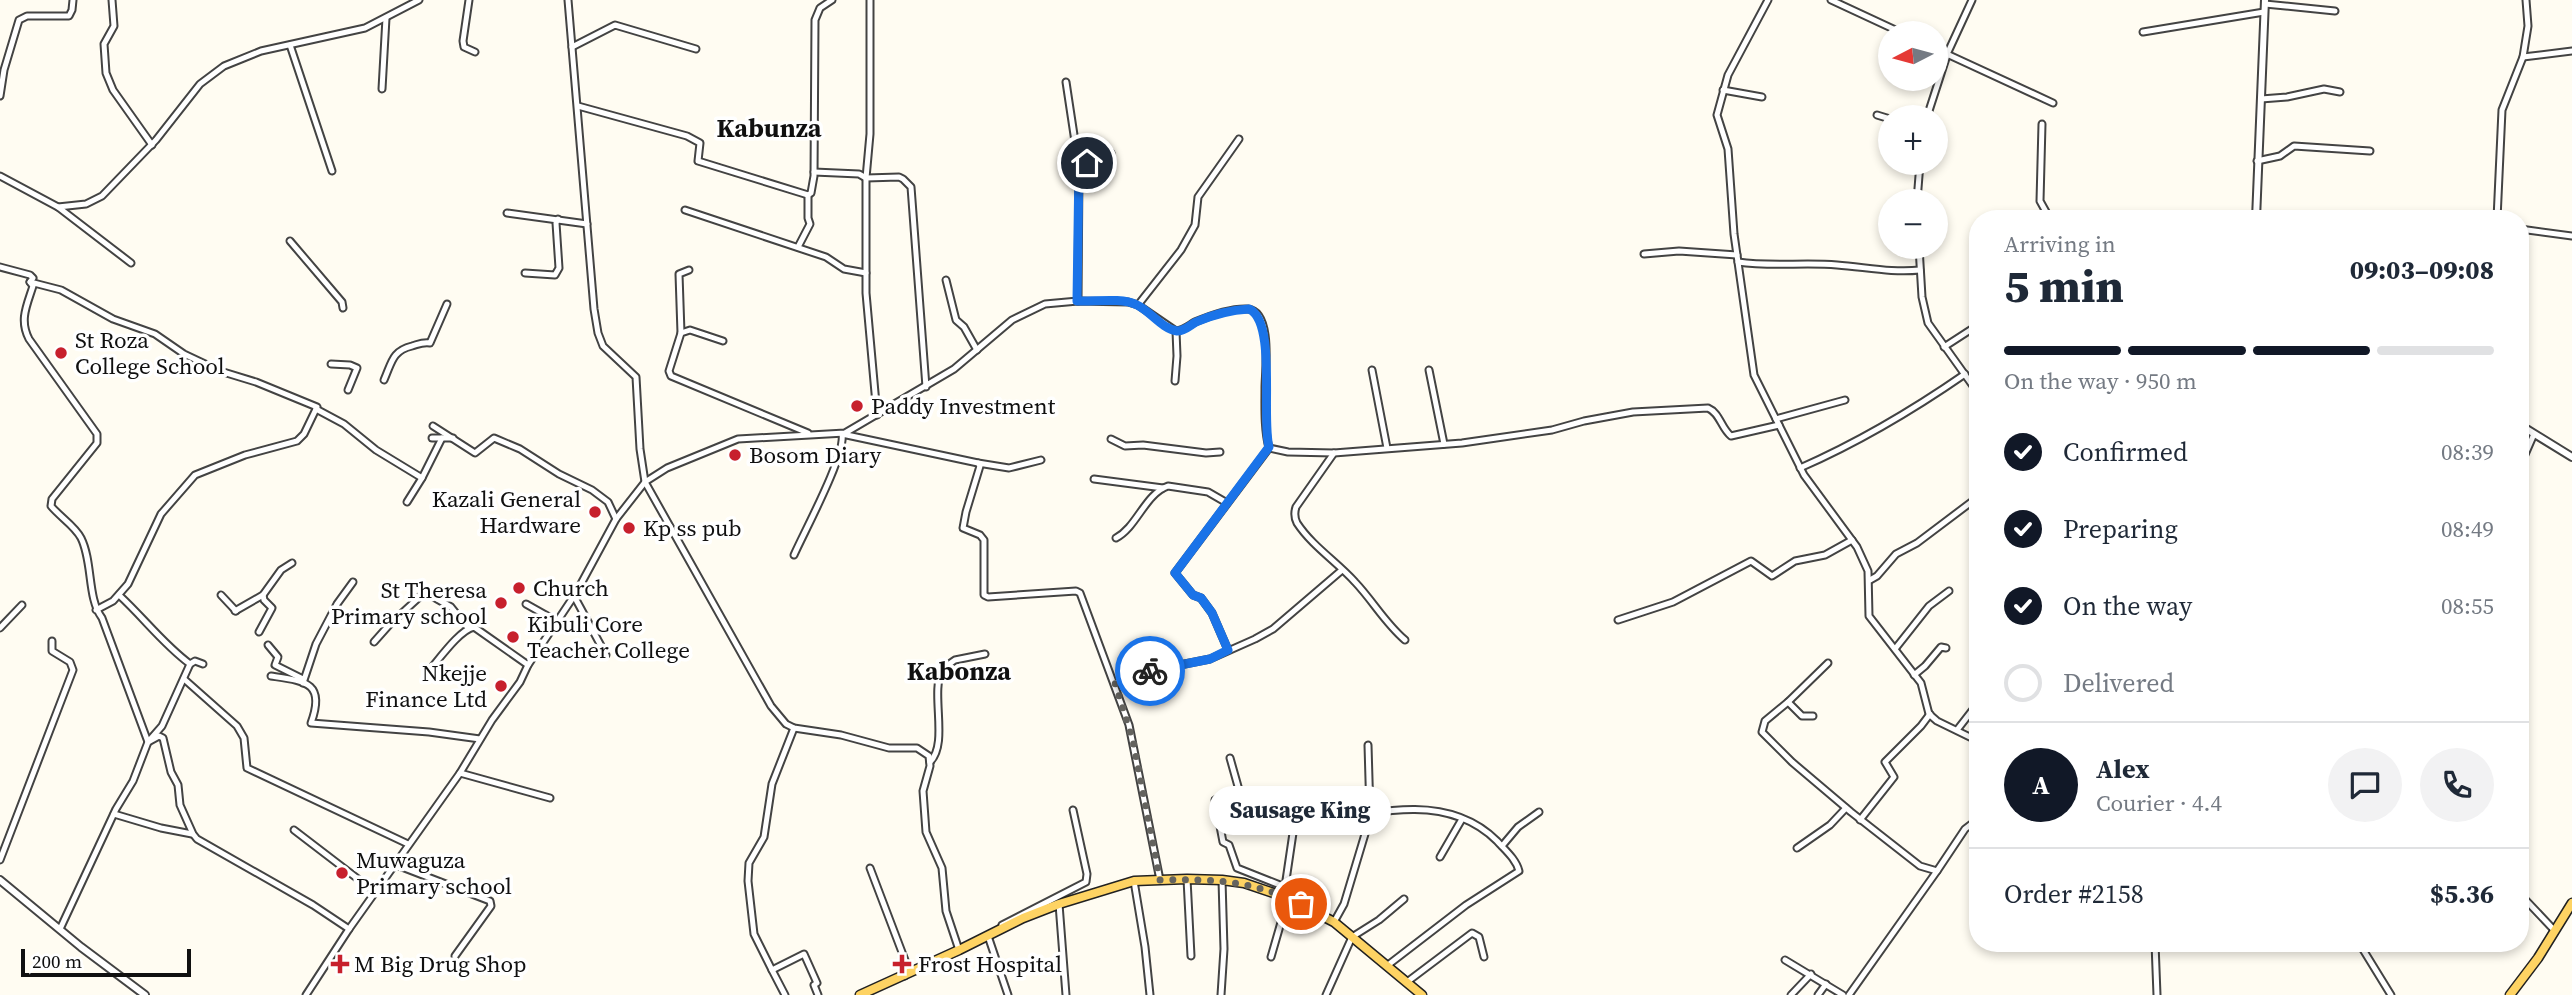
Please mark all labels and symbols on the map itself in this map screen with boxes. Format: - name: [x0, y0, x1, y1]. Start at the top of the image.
- north arrow: [1878, 21, 1948, 91]
- district label: Kabunza: [716, 110, 822, 146]
- pin: [1057, 133, 1117, 193]
- place label: St Roza College School: [75, 324, 225, 382]
- marker: St Roza College School: [53, 345, 69, 361]
- place label: Paddy Investment: [871, 390, 1056, 422]
- marker: Paddy Investment: [849, 398, 865, 414]
- place label: Bosom Diary: [749, 439, 882, 471]
- marker: Bosom Diary: [727, 447, 743, 463]
- place label: Kazali General Hardware: [432, 483, 581, 541]
- marker: Kazali General Hardware: [587, 504, 603, 520]
- place label: Kp ss pub: [643, 512, 742, 544]
- marker: Kp ss pub: [621, 520, 637, 536]
- place label: Church: [533, 572, 609, 604]
- place label: St Theresa Primary school: [331, 574, 487, 632]
- marker: Church: [511, 580, 527, 596]
- marker: St Theresa Primary school: [493, 595, 509, 611]
- place label: Kibuli Core Teacher College: [527, 608, 690, 666]
- marker: Kibuli Core Teacher College: [505, 629, 521, 645]
- courier: [1115, 636, 1185, 706]
- district label: Kabonza: [907, 653, 1011, 689]
- place label: Nkejje Finance Ltd: [365, 657, 487, 715]
- marker: Nkejje Finance Ltd: [493, 678, 509, 694]
- callout: Sausage King: [1210, 785, 1392, 834]
- place label: Muwaguza Primary school: [356, 844, 512, 902]
- marker: Muwaguza Primary school: [334, 865, 350, 881]
- pin: [1271, 874, 1331, 934]
- scale bar: [21, 946, 191, 978]
- place label: M Big Drug Shop: [354, 948, 526, 980]
- place label: Frost Hospital: [918, 948, 1062, 980]
- marker: Frost Hospital: [892, 954, 912, 974]
- marker: M Big Drug Shop: [332, 956, 348, 972]

